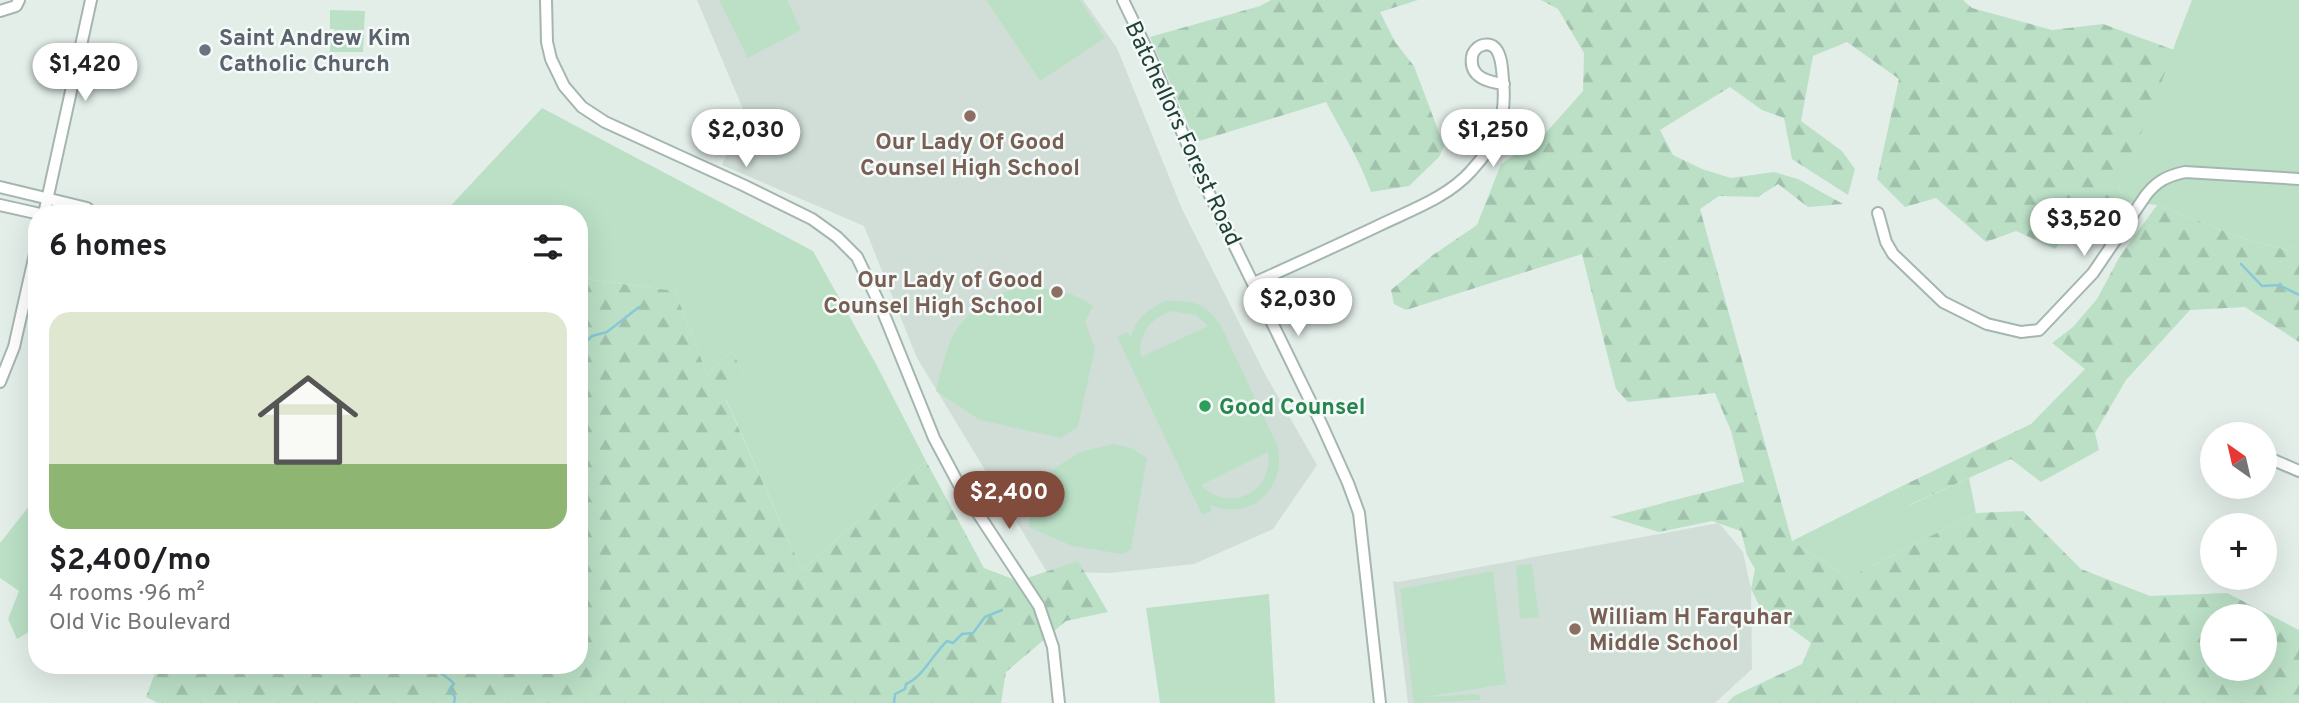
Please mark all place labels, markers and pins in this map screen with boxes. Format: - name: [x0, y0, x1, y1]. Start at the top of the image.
- place label: Saint Andrew Kim Catholic Church: [219, 25, 411, 80]
- marker: Saint Andrew Kim Catholic Church: [197, 42, 213, 58]
- pin: $1,420: [28, 43, 142, 103]
- marker: Our Lady Of Good Counsel High School: [962, 108, 978, 124]
- pin: $2,030: [689, 110, 803, 169]
- pin: $1,250: [1436, 110, 1550, 169]
- place label: Our Lady Of Good Counsel High School: [860, 129, 1080, 184]
- pin: $3,520: [2027, 198, 2141, 258]
- place label: Our Lady of Good Counsel High School: [823, 267, 1043, 322]
- pin: $2,030: [1241, 278, 1355, 338]
- marker: Our Lady of Good Counsel High School: [1049, 284, 1065, 300]
- place label: Good Counsel: [1219, 394, 1366, 423]
- marker: Good Counsel: [1197, 398, 1213, 414]
- pin: $2,400: [952, 472, 1066, 531]
- place label: William H Farquhar Middle School: [1589, 604, 1793, 659]
- marker: William H Farquhar Middle School: [1567, 621, 1583, 637]

